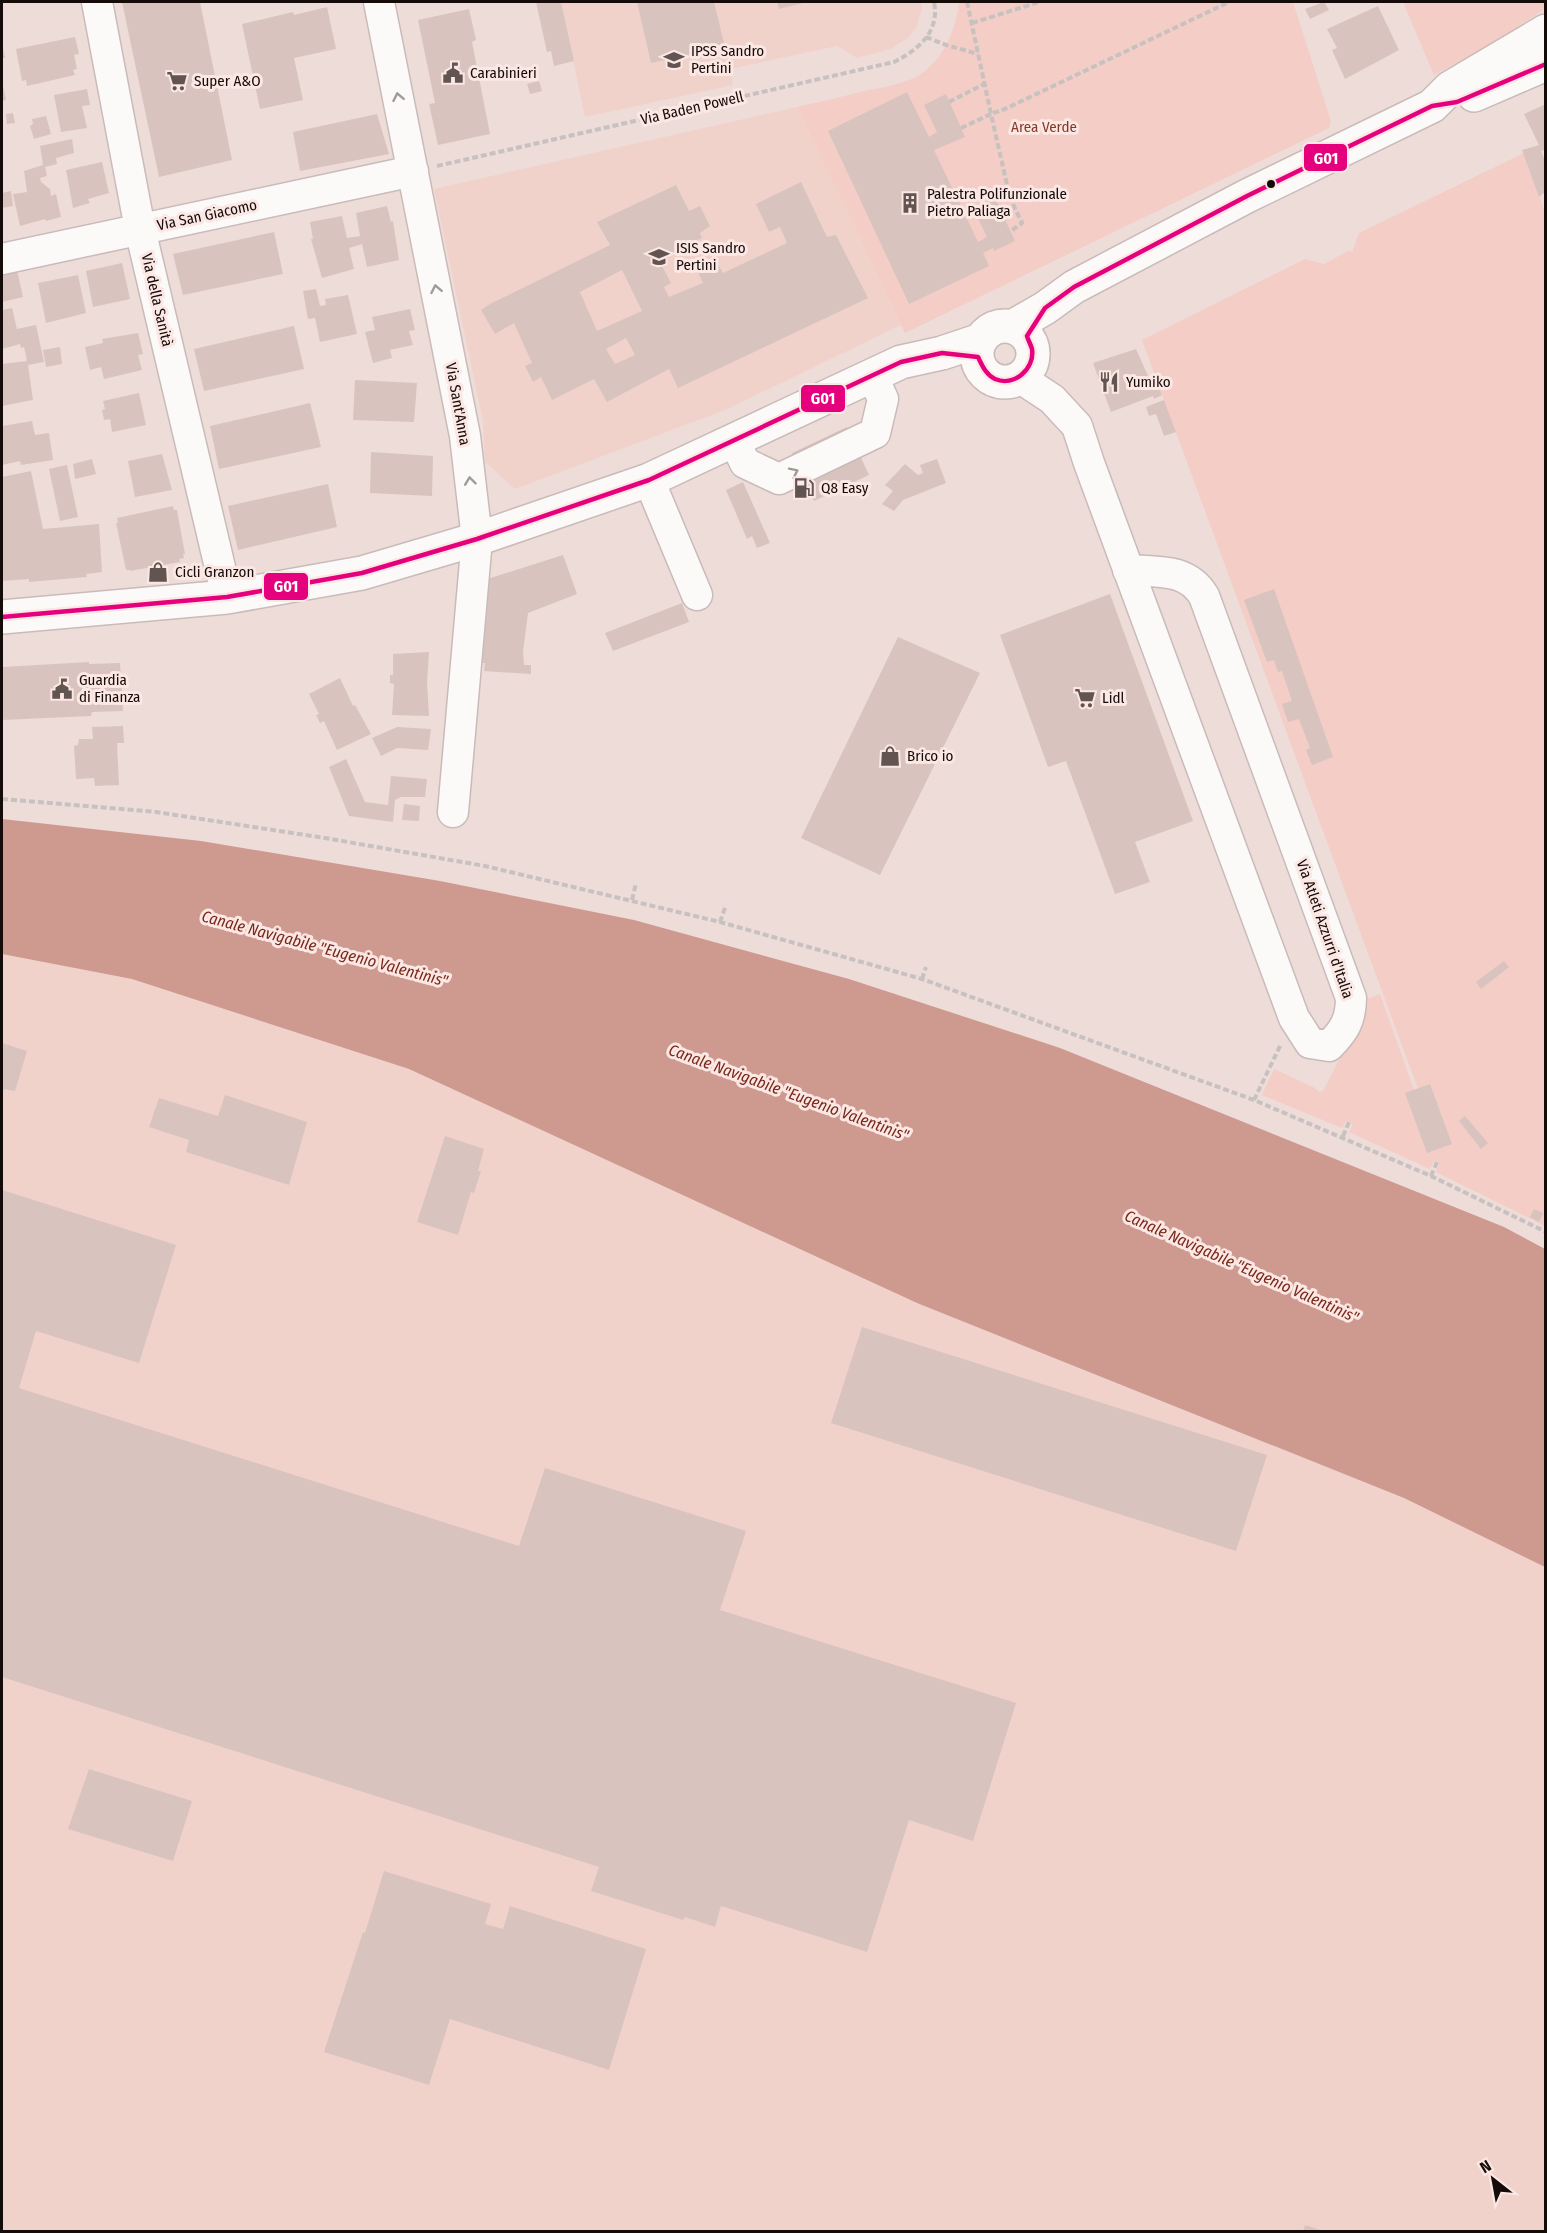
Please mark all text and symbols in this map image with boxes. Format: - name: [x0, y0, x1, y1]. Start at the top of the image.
- place label: IPSS Sandro Pertini: [691, 42, 764, 77]
- school or university icon: IPSS Sandro Pertini: [662, 48, 686, 72]
- public building icon: Carabinieri: [441, 61, 465, 85]
- place label: Carabinieri: [470, 64, 537, 82]
- supermarket icon: Super A&O: [165, 69, 189, 93]
- place label: Super A&O: [194, 72, 261, 90]
- street label: Via Baden Powell: [639, 87, 745, 129]
- one-way arrow: [392, 93, 405, 103]
- park label: Area Verde: [1011, 118, 1077, 136]
- line badge: G01: [1303, 143, 1348, 172]
- text: G01: [1314, 149, 1338, 168]
- unlabelled marker: [1265, 178, 1277, 190]
- place label: Palestra Polifunzionale Pietro Paliaga: [927, 185, 1067, 220]
- building icon: Palestra Polifunzionale Pietro Paliaga: [898, 191, 922, 215]
- street label: Via San Giacomo: [155, 196, 259, 234]
- place label: ISIS Sandro Pertini: [676, 239, 746, 274]
- school or university icon: ISIS Sandro Pertini: [647, 245, 671, 269]
- street label: Via della Sanità: [138, 252, 176, 348]
- one-way arrow: [430, 284, 443, 294]
- street label: Via Sant'Anna: [442, 361, 474, 447]
- restaurant icon: Yumiko: [1097, 370, 1121, 394]
- place label: Yumiko: [1126, 373, 1171, 391]
- line badge: G01: [800, 384, 846, 413]
- text: G01: [811, 389, 835, 408]
- one-way arrow: [787, 468, 798, 480]
- one-way arrow: [464, 476, 477, 485]
- fuel station icon: Q8 Easy: [792, 476, 816, 500]
- place label: Q8 Easy: [821, 479, 869, 497]
- shop icon: Cicli Granzon: [146, 560, 170, 584]
- place label: Cicli Granzon: [175, 563, 254, 581]
- line badge: G01: [263, 572, 309, 601]
- text: G01: [274, 577, 298, 596]
- place label: Guardia di Finanza: [79, 671, 140, 706]
- public building icon: Guardia di Finanza: [50, 677, 74, 701]
- supermarket icon: Lidl: [1073, 686, 1097, 710]
- place label: Lidl: [1102, 689, 1124, 707]
- shop icon: Brico io: [878, 744, 902, 768]
- place label: Brico io: [907, 747, 954, 765]
- street label: Via Atleti Azzurri d'Italia: [1293, 857, 1357, 1001]
- water label: Canale Navigabile "Eugenio Valentinis": [200, 906, 451, 991]
- water label: Canale Navigabile "Eugenio Valentinis": [666, 1040, 912, 1145]
- water label: Canale Navigabile "Eugenio Valentinis": [1122, 1206, 1363, 1327]
- north arrow: [1463, 2149, 1523, 2209]
- text: N: [1477, 2156, 1495, 2177]

